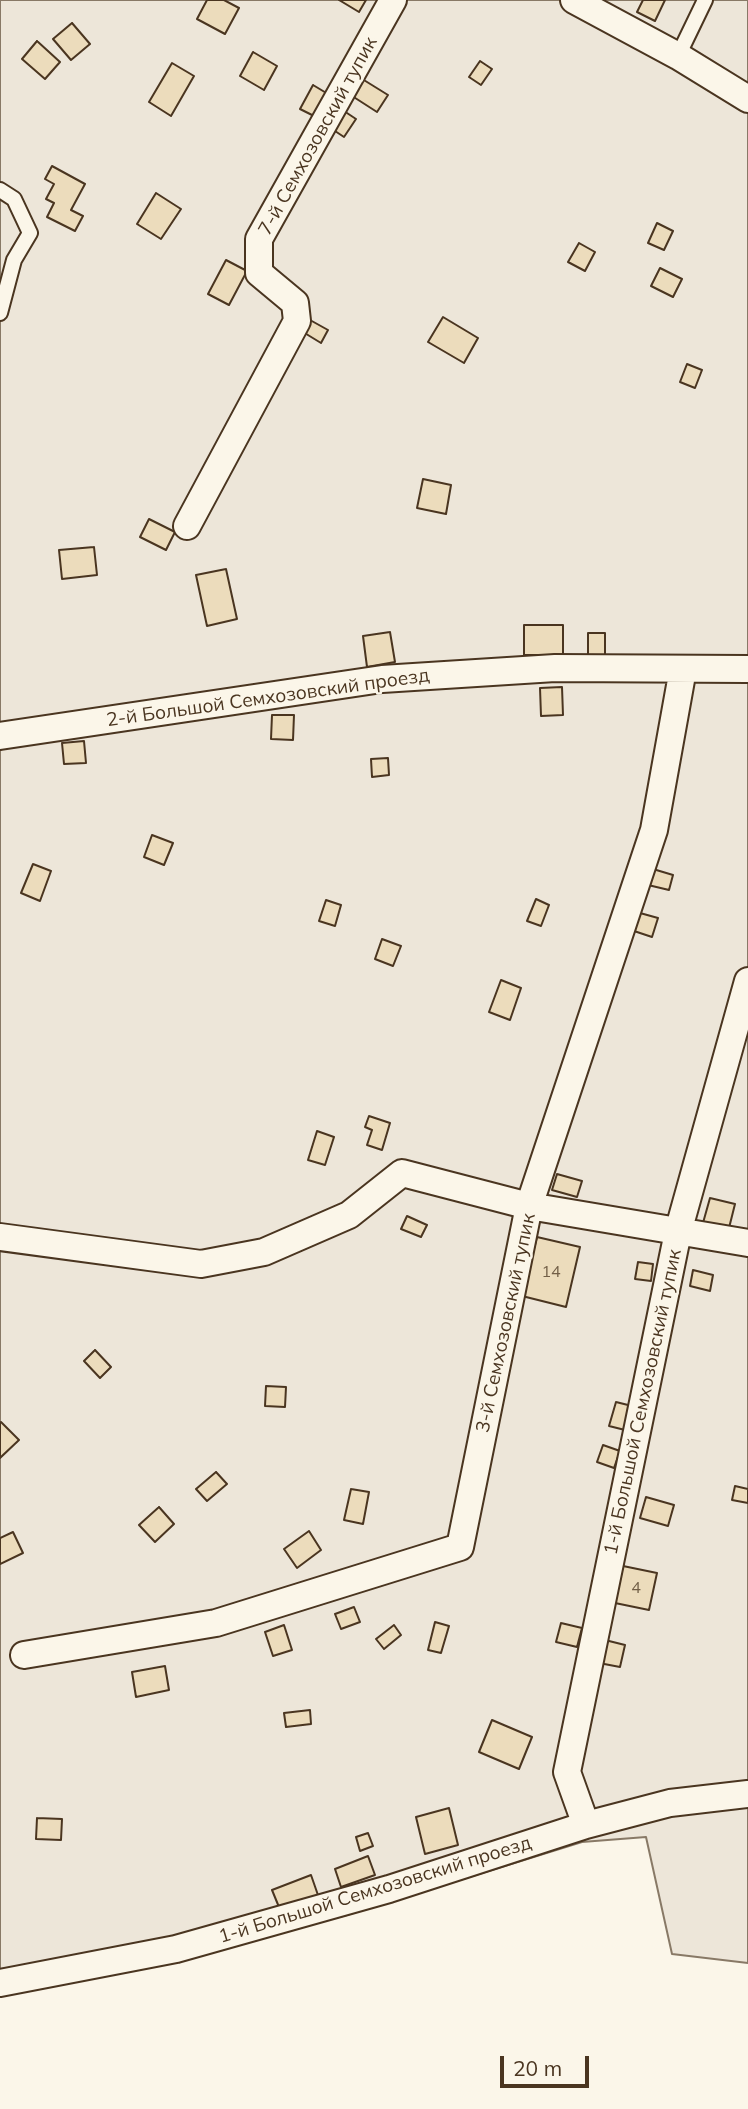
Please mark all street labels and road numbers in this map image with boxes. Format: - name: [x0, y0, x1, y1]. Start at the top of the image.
- street label: 7-й Семхозовский тупик: [254, 33, 382, 239]
- street label: 2-й Большой Семхозовский проезд: [105, 664, 431, 732]
- street label: 3-й Семхозовский тупик: [472, 1211, 540, 1435]
- street label: 1-й Большой Семхозовский тупик: [599, 1247, 687, 1557]
- street label: 1-й Большой Семхозовский проезд: [216, 1831, 534, 1949]

